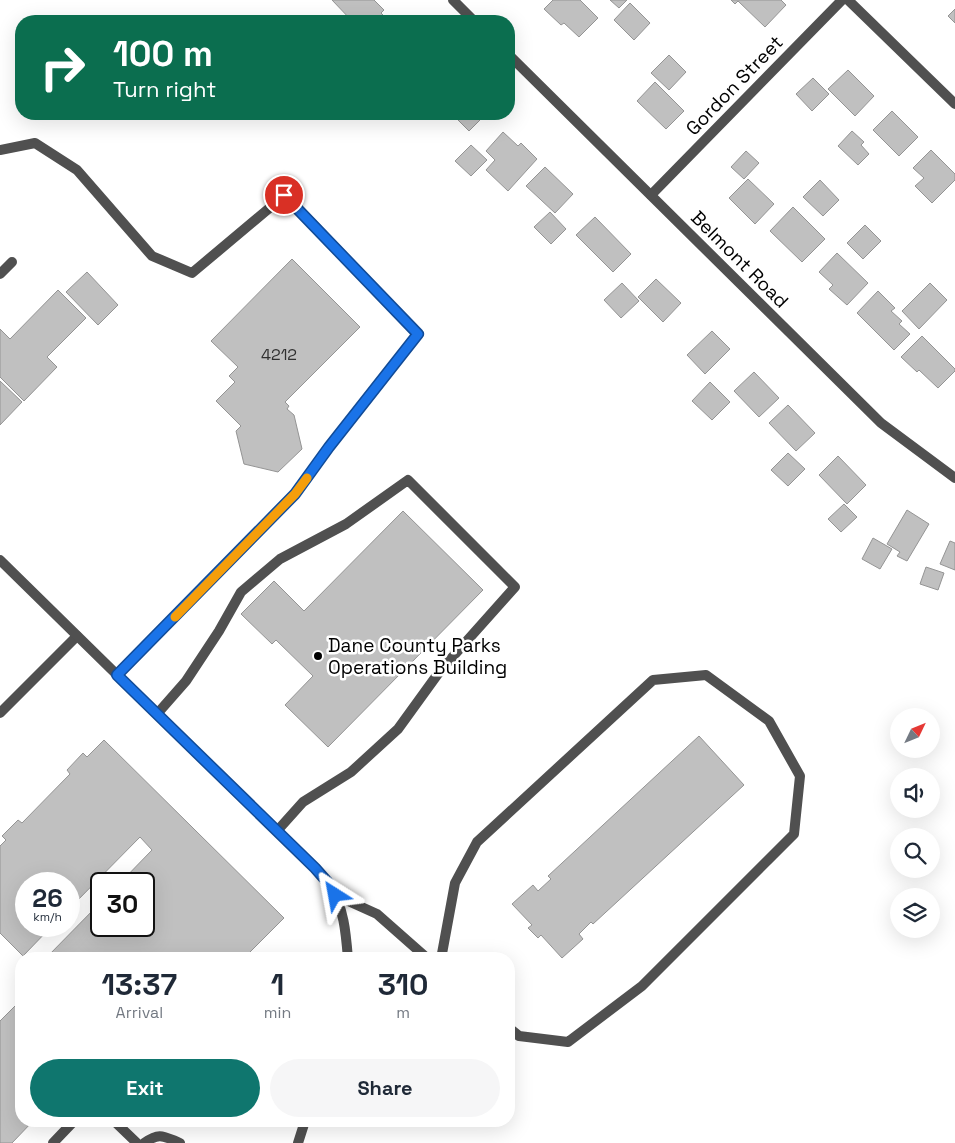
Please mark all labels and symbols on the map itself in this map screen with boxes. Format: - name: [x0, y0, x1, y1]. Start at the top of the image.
- street label: Gordon Street: [680, 30, 788, 141]
- pin: [263, 174, 305, 216]
- street label: Belmont Road: [685, 205, 794, 314]
- house number: 4212: [261, 344, 297, 365]
- place label: Dane County Parks Operations Building: [328, 633, 507, 680]
- marker: Dane County Parks Operations Building: [312, 650, 324, 662]
- north arrow: [890, 708, 940, 758]
- position arrow: [308, 868, 360, 920]
- speed limit sign: 30: [90, 872, 155, 937]

